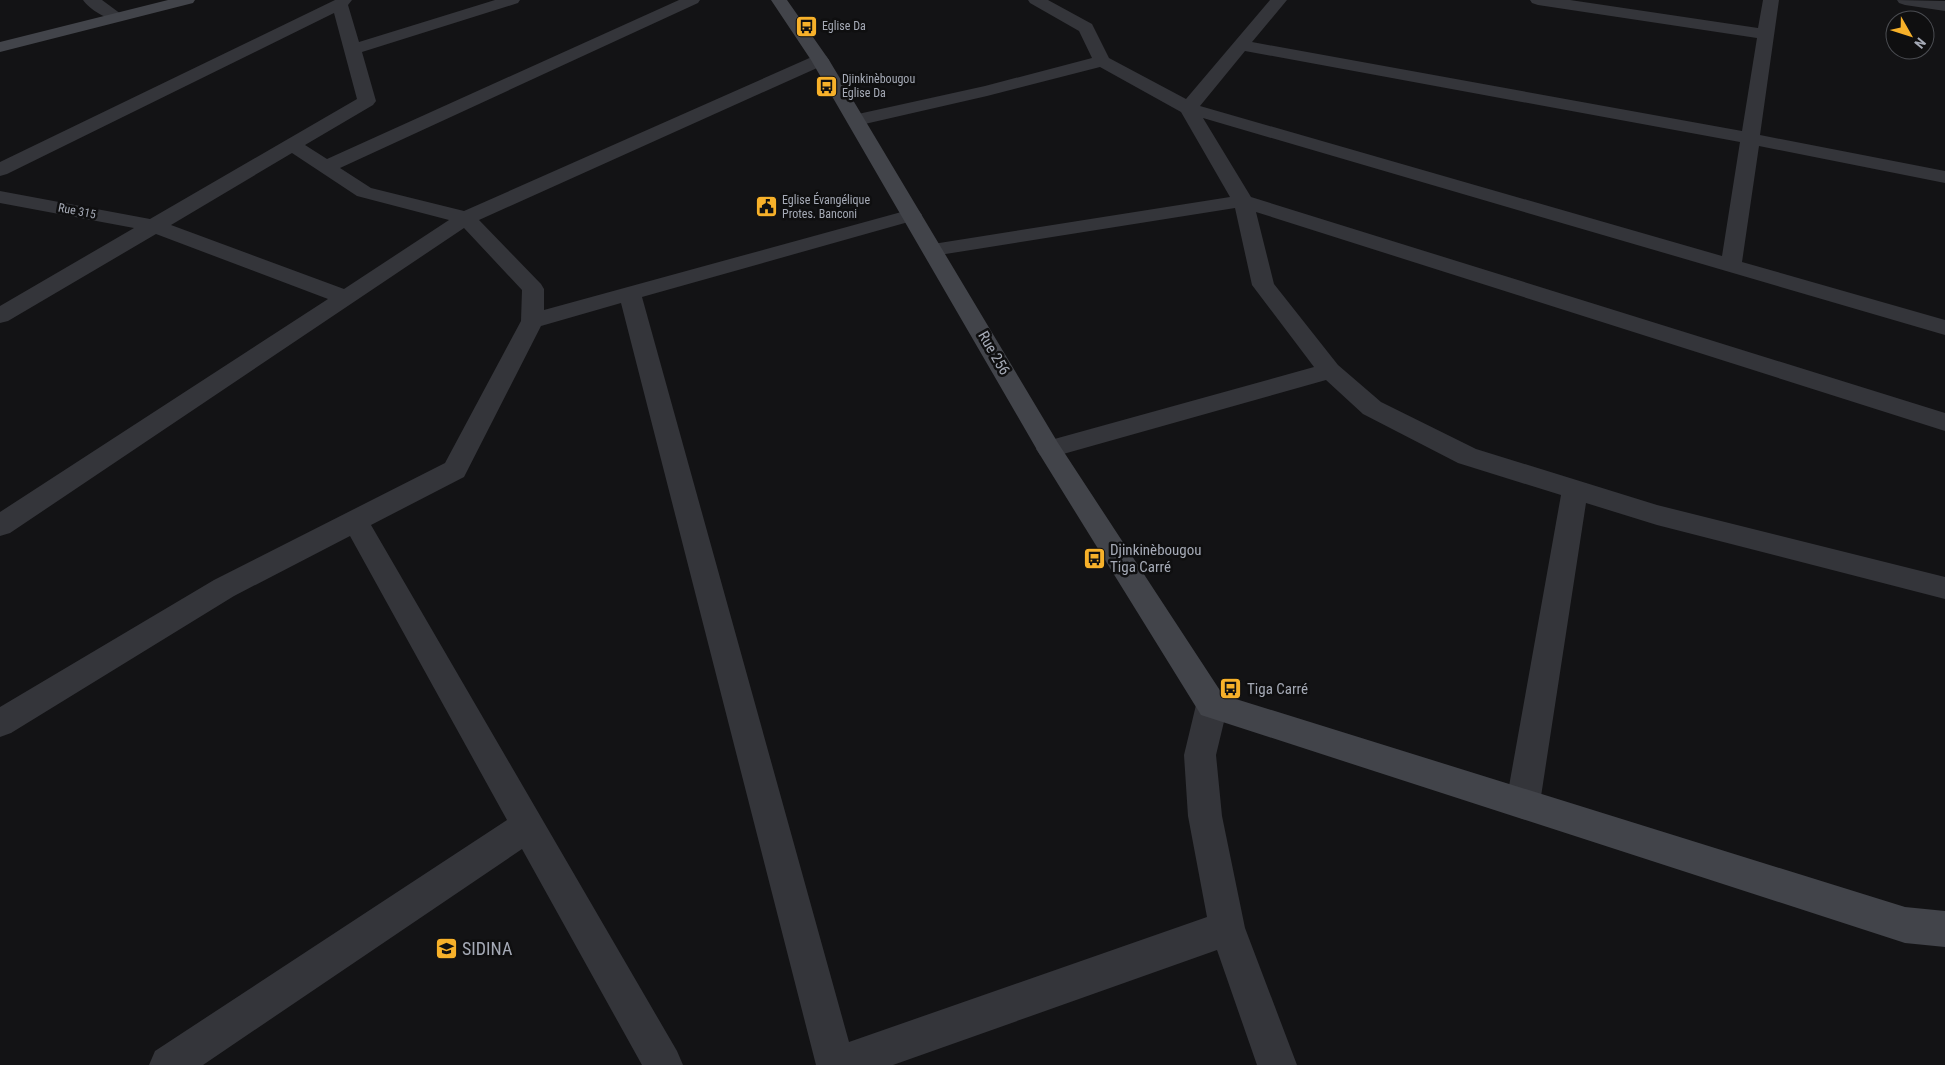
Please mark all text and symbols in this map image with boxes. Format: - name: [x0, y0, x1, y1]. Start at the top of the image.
- north arrow: [1885, 10, 1935, 60]
- bus stop icon: Eglise Da: [794, 14, 818, 38]
- place label: Eglise Da: [822, 19, 866, 33]
- text: N: [1911, 35, 1929, 52]
- place label: Djinkinèbougou Eglise Da: [842, 72, 915, 100]
- bus stop icon: Djinkinèbougou Eglise Da: [814, 74, 838, 98]
- place label: Eglise Évangélique Protes. Banconi: [782, 192, 870, 221]
- public building icon: Eglise Évangélique Protes. Banconi: [754, 195, 778, 219]
- street label: Rue 315: [57, 200, 97, 222]
- street label: Rue 256: [974, 328, 1014, 378]
- place label: Djinkinèbougou Tiga Carré: [1110, 541, 1202, 576]
- bus stop icon: Djinkinèbougou Tiga Carré: [1082, 547, 1106, 571]
- bus stop icon: Tiga Carré: [1219, 677, 1243, 701]
- place label: Tiga Carré: [1247, 680, 1308, 698]
- school or university icon: SIDINA: [434, 937, 458, 961]
- place label: SIDINA: [462, 938, 513, 959]

